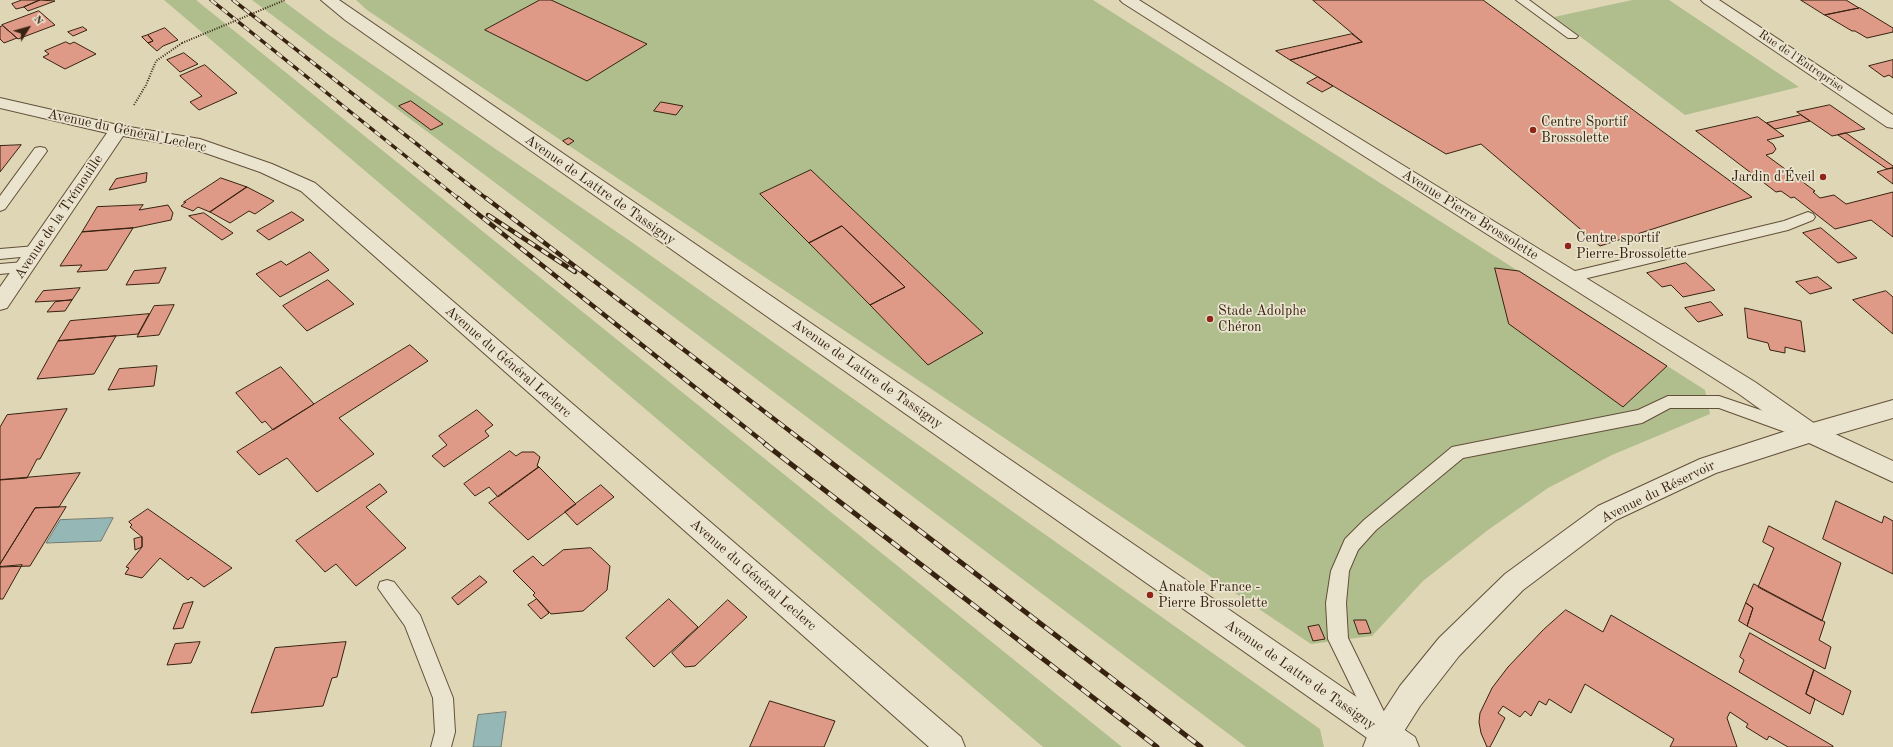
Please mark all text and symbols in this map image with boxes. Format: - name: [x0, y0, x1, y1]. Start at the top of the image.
- north arrow: [8, 8, 48, 48]
- text: N: [31, 14, 45, 27]
- street label: Rue de l'Entreprise: [1756, 27, 1846, 95]
- street label: Avenue du Général Leclerc: [46, 106, 208, 156]
- place label: Centre Sportif Brossolette: [1541, 114, 1627, 146]
- marker: Centre Sportif Brossolette: [1528, 125, 1538, 135]
- street label: Avenue de Lattre de Tassigny: [521, 131, 679, 249]
- street label: Avenue de la Trémouille: [11, 152, 107, 282]
- street label: Avenue Pierre Brossolette: [1399, 166, 1541, 264]
- place label: Jardin d'Éveil: [1731, 169, 1815, 185]
- marker: Jardin d'Éveil: [1818, 172, 1828, 182]
- place label: Centre sportif Pierre-Brossolette: [1576, 230, 1687, 262]
- marker: Centre sportif Pierre-Brossolette: [1563, 241, 1573, 251]
- street label: Avenue du Général Leclerc: [441, 303, 575, 421]
- place label: Stade Adolphe Chéron: [1218, 303, 1306, 336]
- marker: Stade Adolphe Chéron: [1205, 314, 1215, 324]
- street label: Avenue de Lattre de Tassigny: [788, 315, 946, 433]
- street label: Avenue du Réservoir: [1598, 457, 1718, 527]
- street label: Avenue du Général Leclerc: [686, 516, 820, 634]
- place label: Anatole France - Pierre Brossolette: [1158, 579, 1267, 612]
- marker: Anatole France - Pierre Brossolette: [1145, 590, 1155, 600]
- street label: Avenue de Lattre de Tassigny: [1221, 616, 1379, 734]

